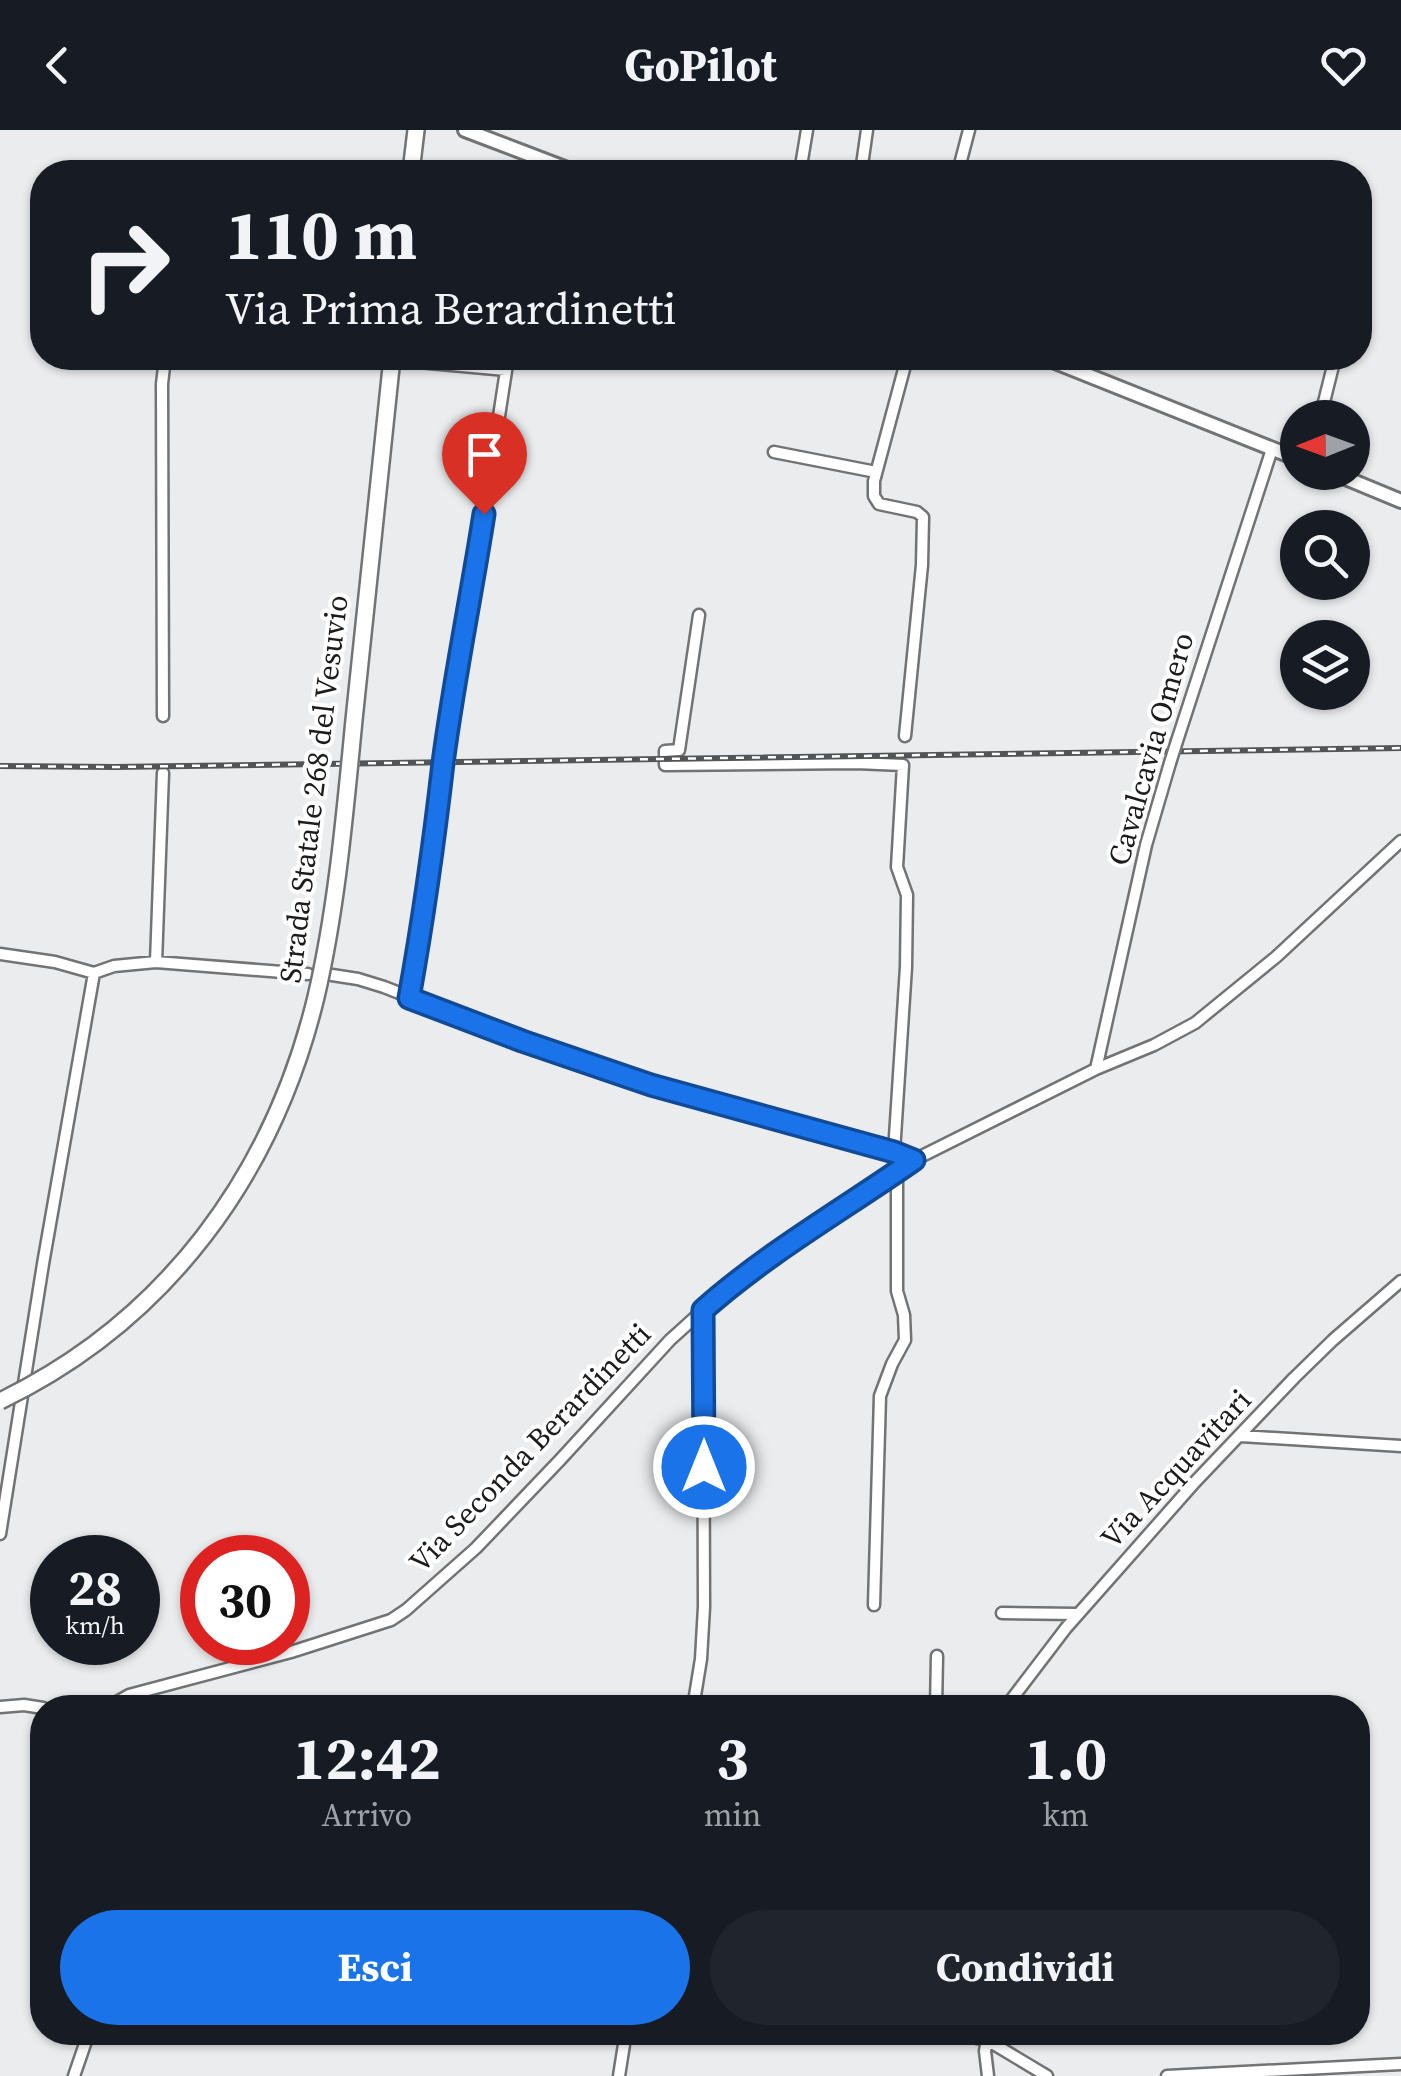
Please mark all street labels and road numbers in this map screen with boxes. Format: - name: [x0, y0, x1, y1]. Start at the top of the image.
- street label: Strada Statale 268 del Vesuvio: [269, 593, 358, 985]
- street label: Cavalcavia Omero: [1098, 628, 1203, 870]
- street label: Via Seconda Berardinetti: [400, 1314, 660, 1581]
- street label: Via Acquavitari: [1091, 1380, 1260, 1557]

